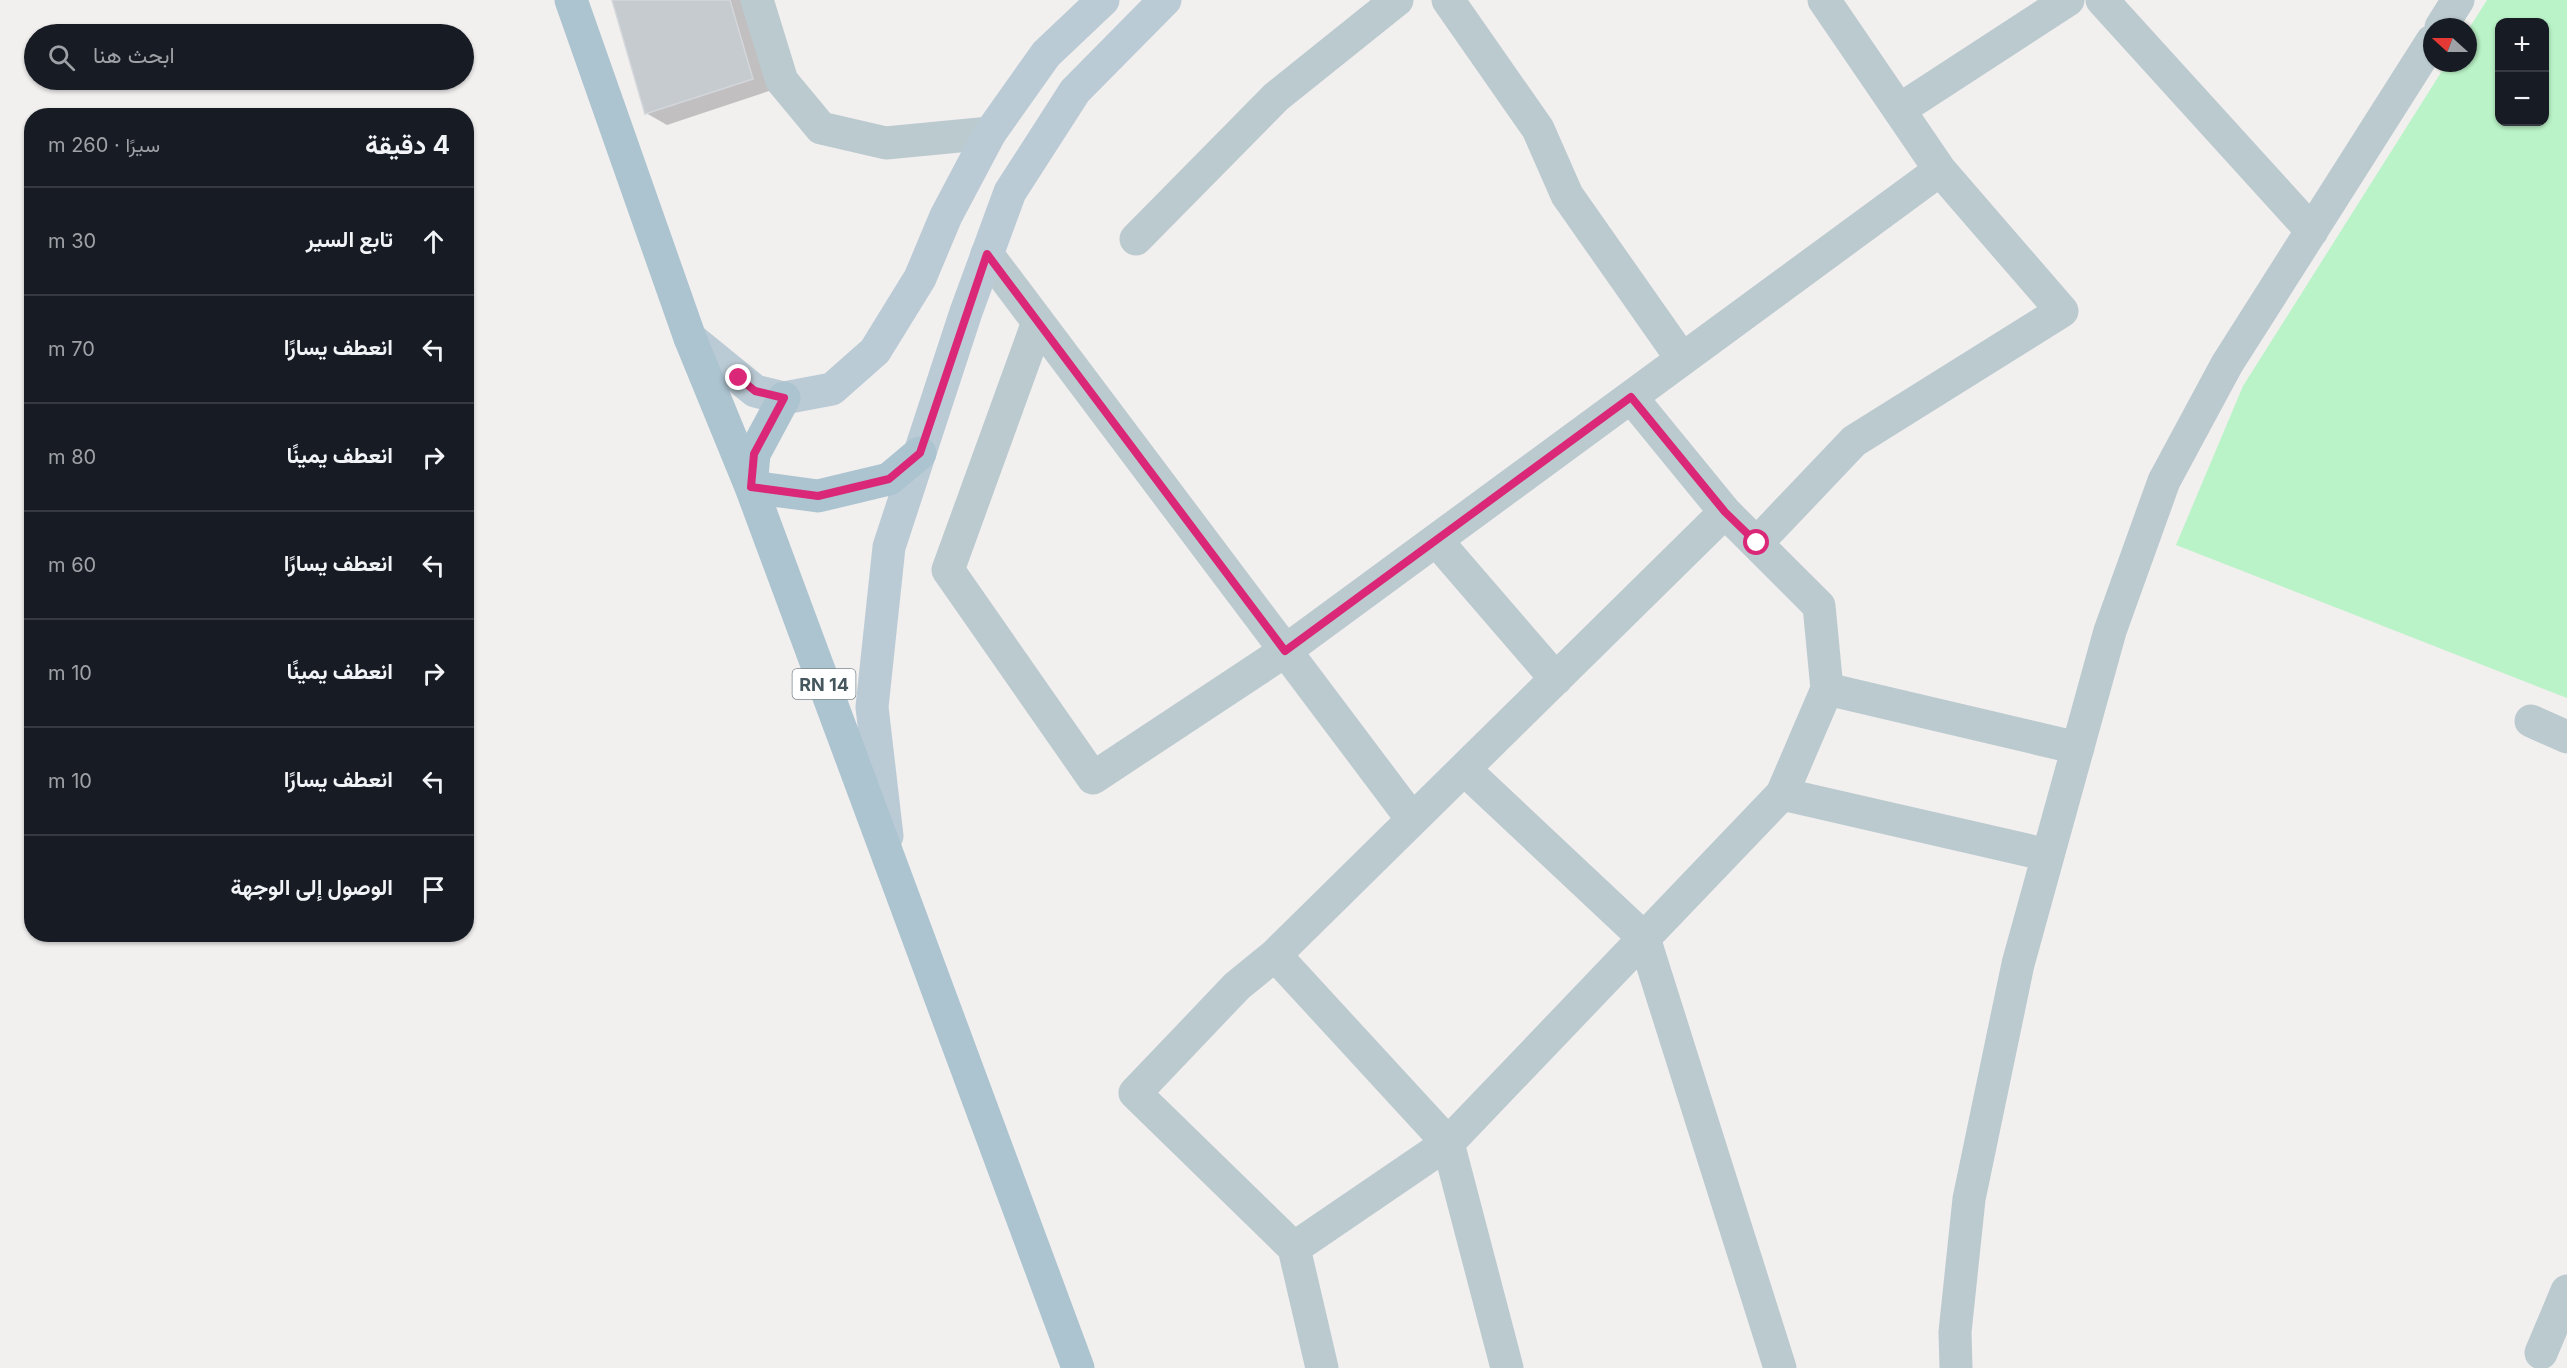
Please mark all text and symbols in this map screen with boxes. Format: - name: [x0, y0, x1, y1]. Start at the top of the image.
- north arrow: [2423, 18, 2477, 72]
- map controls: [2495, 18, 2549, 126]
- button: +: [2495, 18, 2549, 72]
- search box: [24, 24, 474, 90]
- icon: search: [45, 41, 78, 74]
- text: ابحث هنا: [93, 42, 175, 68]
- button: −: [2495, 72, 2549, 126]
- text: 4 دقيقة: [365, 129, 450, 160]
- text: سيرًا · 260 m: [48, 133, 160, 157]
- icon: ahead: [417, 225, 450, 258]
- text: تابع السير: [306, 226, 393, 252]
- text: 30 m: [48, 229, 96, 253]
- icon: left: [417, 333, 450, 366]
- text: انعطف يسارًا: [284, 334, 393, 360]
- text: 70 m: [48, 337, 95, 361]
- route end: [725, 364, 751, 390]
- icon: right: [417, 441, 450, 474]
- text: انعطف يمينًا: [286, 442, 393, 468]
- text: 80 m: [48, 445, 96, 469]
- route start: [1743, 529, 1769, 555]
- icon: left: [417, 549, 450, 582]
- text: انعطف يسارًا: [284, 550, 393, 576]
- text: 60 m: [48, 553, 96, 577]
- icon: right: [417, 657, 450, 690]
- text: انعطف يمينًا: [286, 658, 393, 684]
- text: 10 m: [48, 661, 92, 685]
- road number: RN 14: [792, 669, 856, 699]
- icon: left: [417, 765, 450, 798]
- text: انعطف يسارًا: [284, 766, 393, 792]
- text: 10 m: [48, 769, 92, 793]
- icon: arrive: [417, 873, 450, 906]
- text: الوصول إلى الوجهة: [230, 874, 393, 900]

